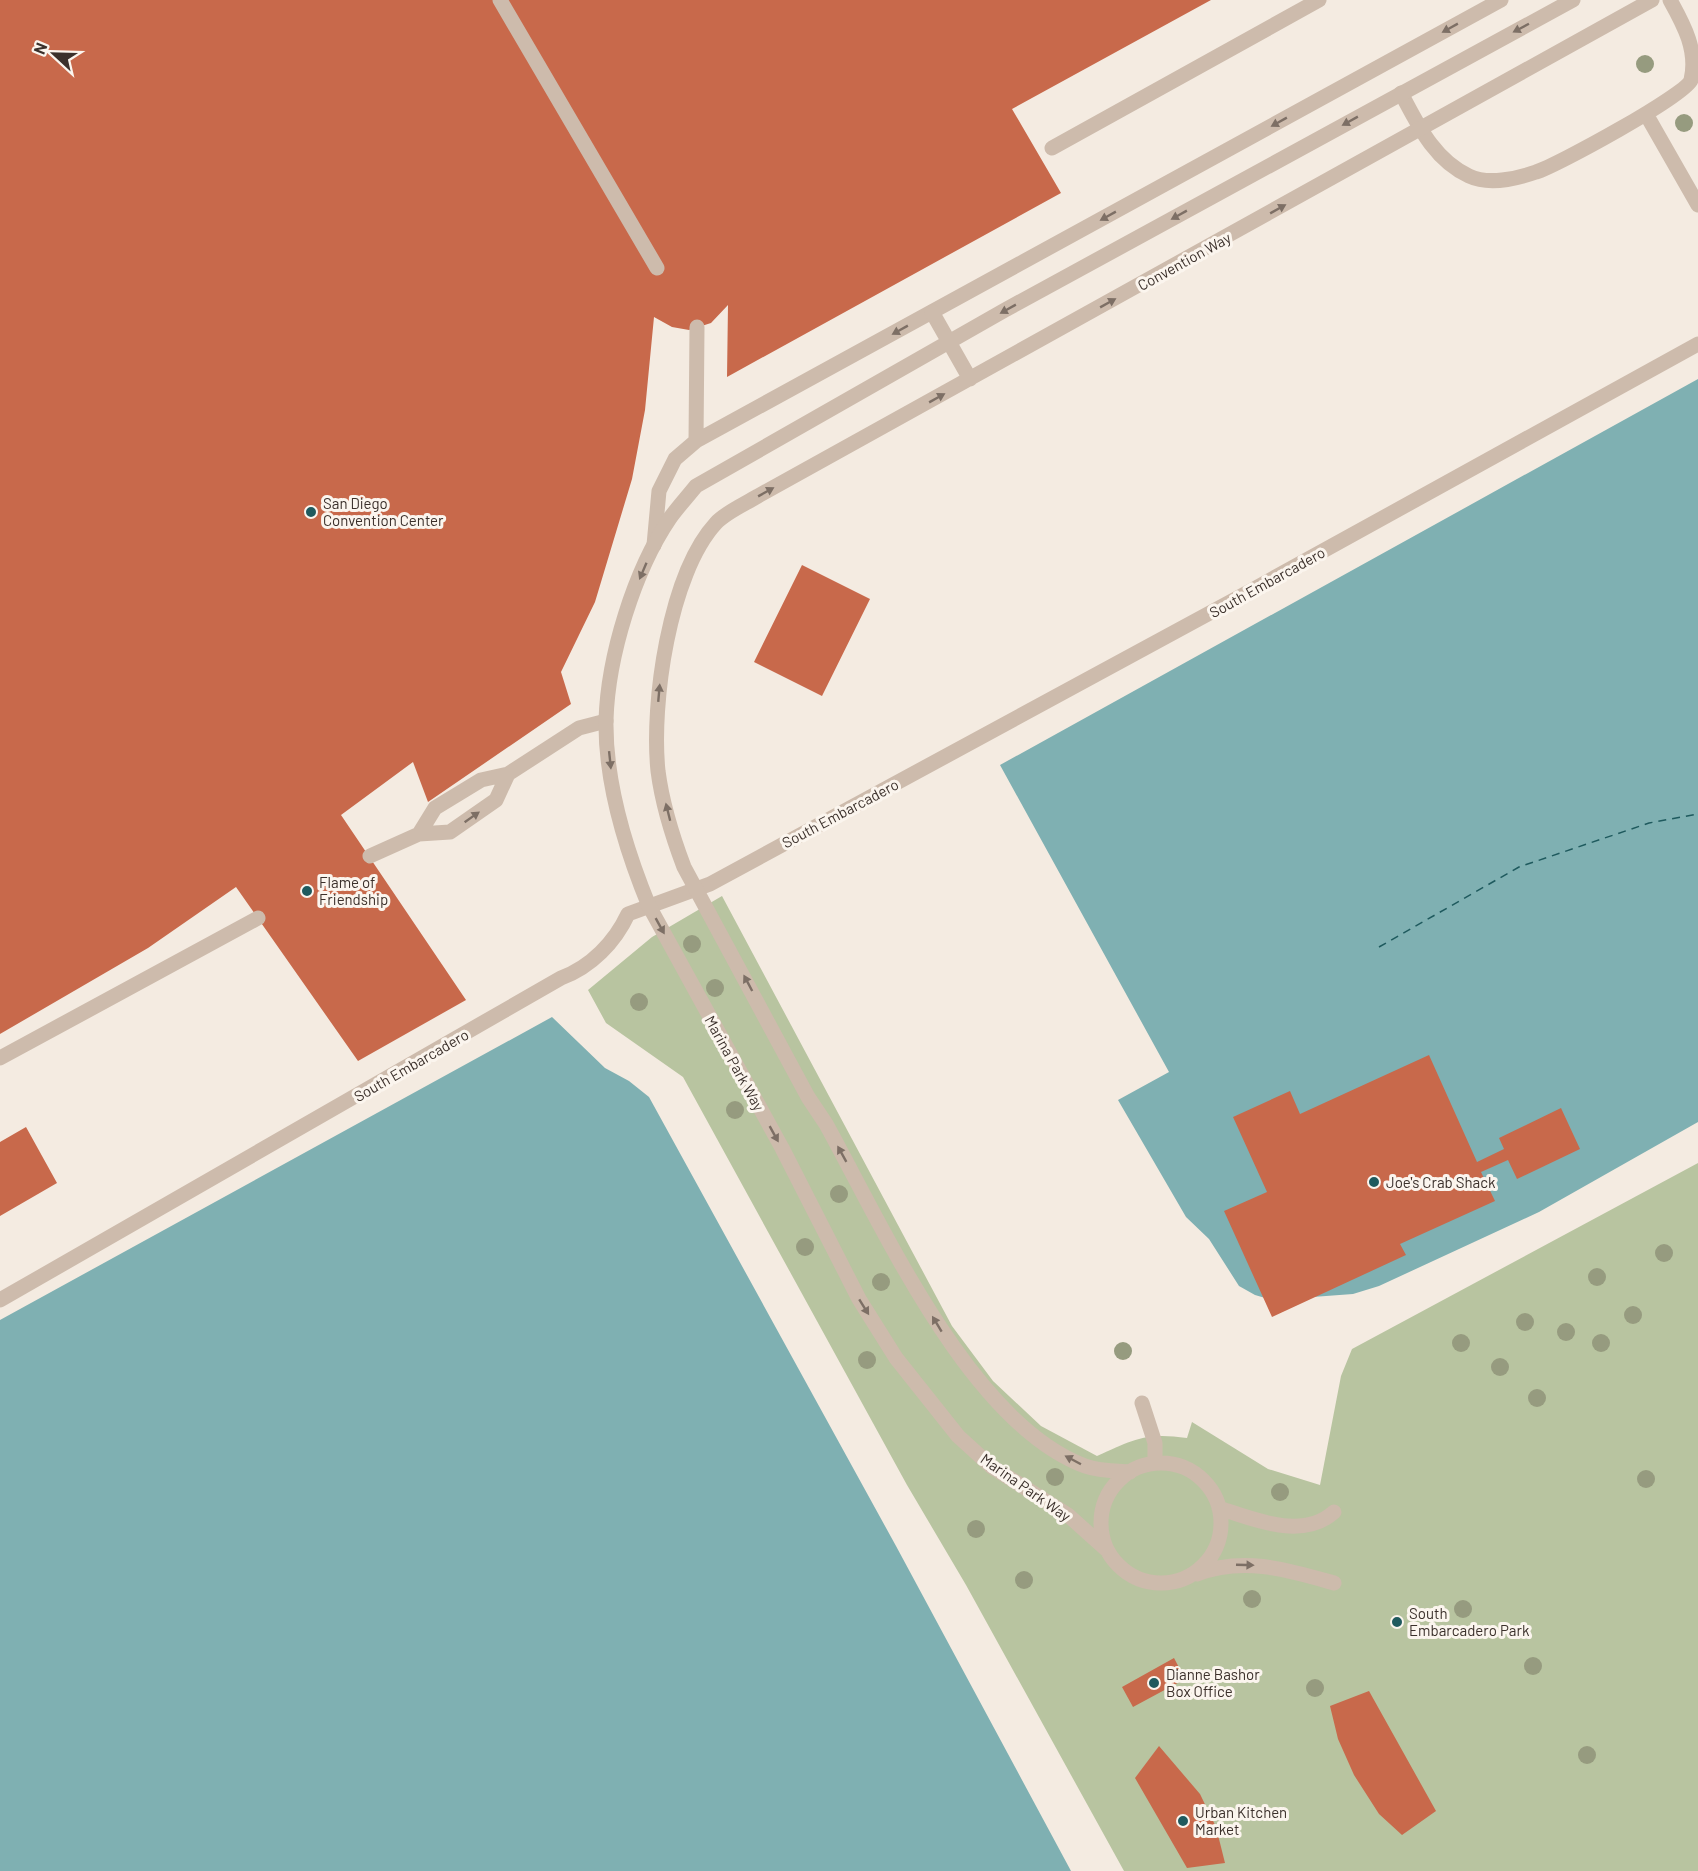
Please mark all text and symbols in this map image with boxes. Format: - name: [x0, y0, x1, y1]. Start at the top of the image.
- one-way arrow: [1441, 23, 1458, 33]
- one-way arrow: [1512, 23, 1529, 33]
- north arrow: [24, 24, 84, 84]
- text: N: [29, 40, 50, 57]
- one-way arrow: [1341, 116, 1358, 126]
- one-way arrow: [1270, 117, 1287, 127]
- one-way arrow: [1270, 204, 1287, 214]
- one-way arrow: [1170, 210, 1187, 220]
- one-way arrow: [1099, 211, 1116, 221]
- street label: Convention Way: [1134, 228, 1234, 294]
- one-way arrow: [1100, 298, 1117, 308]
- one-way arrow: [999, 304, 1016, 314]
- one-way arrow: [891, 325, 908, 335]
- one-way arrow: [929, 393, 946, 403]
- one-way arrow: [758, 487, 775, 497]
- place label: San Diego Convention Center: [323, 494, 444, 529]
- marker: San Diego Convention Center: [304, 505, 318, 519]
- street label: South Embarcadero: [1206, 543, 1328, 621]
- one-way arrow: [639, 562, 648, 579]
- one-way arrow: [654, 683, 664, 702]
- one-way arrow: [605, 750, 615, 769]
- street label: South Embarcadero: [779, 775, 901, 851]
- one-way arrow: [662, 803, 672, 821]
- one-way arrow: [464, 812, 480, 823]
- place label: Flame of Friendship: [319, 873, 388, 908]
- marker: Flame of Friendship: [300, 884, 314, 898]
- one-way arrow: [655, 918, 665, 935]
- one-way arrow: [743, 975, 753, 992]
- street label: Marina Park Way: [701, 1012, 769, 1114]
- street label: South Embarcadero: [350, 1025, 472, 1105]
- one-way arrow: [769, 1126, 779, 1143]
- one-way arrow: [837, 1145, 847, 1162]
- place label: Joe's Crab Shack: [1386, 1173, 1496, 1191]
- marker: Joe's Crab Shack: [1367, 1175, 1381, 1189]
- one-way arrow: [858, 1299, 869, 1315]
- one-way arrow: [932, 1316, 943, 1332]
- street label: Marina Park Way: [977, 1449, 1075, 1525]
- one-way arrow: [1065, 1455, 1082, 1465]
- one-way arrow: [1236, 1560, 1255, 1570]
- place label: South Embarcadero Park: [1409, 1604, 1530, 1639]
- marker: South Embarcadero Park: [1390, 1615, 1404, 1629]
- place label: Dianne Bashor Box Office: [1166, 1665, 1260, 1700]
- marker: Dianne Bashor Box Office: [1147, 1676, 1161, 1690]
- place label: Urban Kitchen Market: [1195, 1803, 1287, 1838]
- marker: Urban Kitchen Market: [1176, 1814, 1190, 1828]

